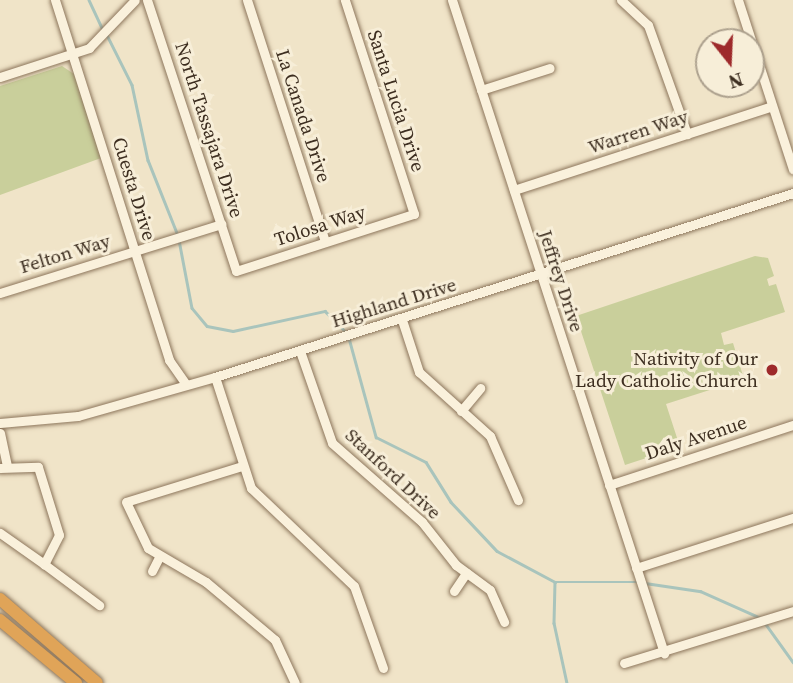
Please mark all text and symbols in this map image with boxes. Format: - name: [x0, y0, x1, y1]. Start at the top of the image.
- street label: Santa Lucia Drive: [362, 27, 430, 175]
- north arrow: [695, 28, 765, 98]
- street label: North Tassajara Drive: [170, 39, 248, 221]
- street label: La Canada Drive: [271, 47, 335, 185]
- text: N: [725, 67, 746, 96]
- street label: Warren Way: [585, 105, 691, 159]
- street label: Cuesta Drive: [107, 135, 161, 243]
- street label: Tolosa Way: [271, 200, 369, 252]
- street label: Jeffrey Drive: [534, 227, 588, 335]
- street label: Felton Way: [17, 229, 113, 279]
- street label: Highland Drive: [329, 273, 459, 333]
- place label: Nativity of Our Lady Catholic Church: [575, 348, 758, 392]
- marker: Nativity of Our Lady Catholic Church: [764, 362, 780, 378]
- street label: Daly Avenue: [642, 411, 750, 465]
- street label: Stanford Drive: [340, 424, 446, 524]

